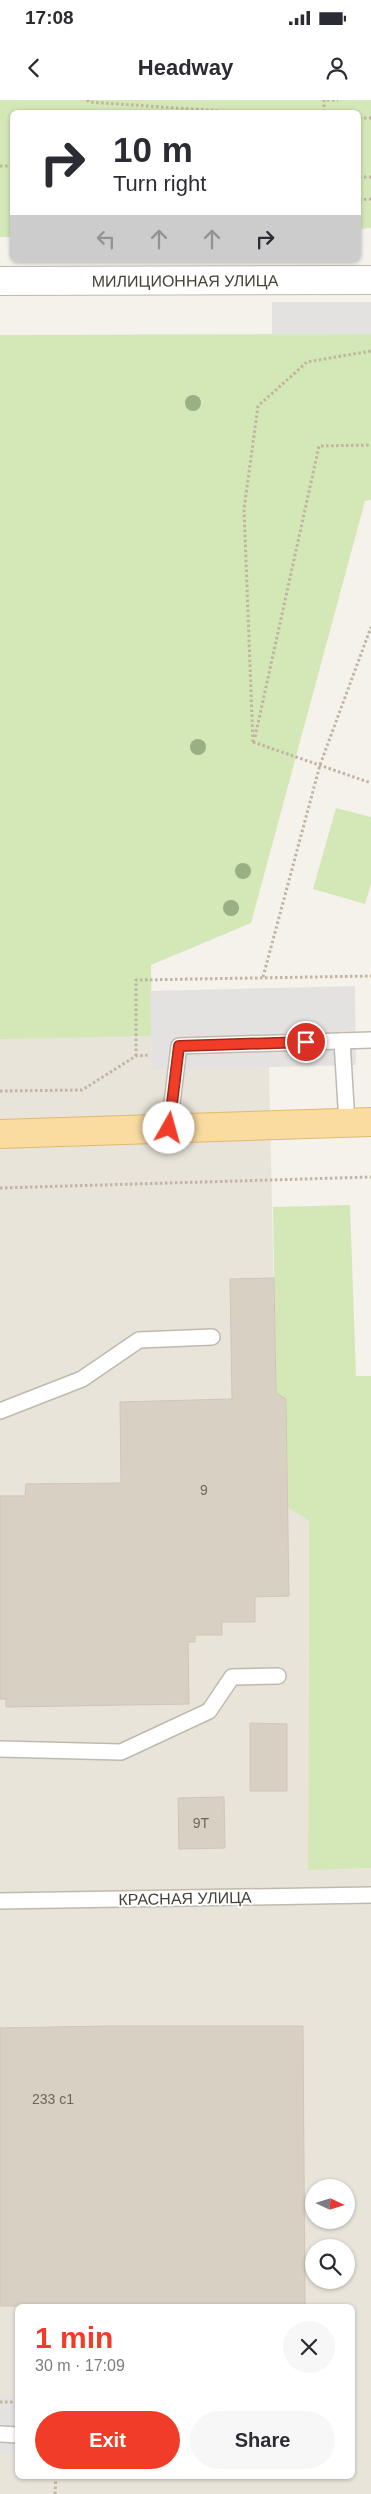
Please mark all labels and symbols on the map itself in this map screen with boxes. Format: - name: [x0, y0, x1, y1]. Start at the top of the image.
- street label: МИЛИЦИОННАЯ УЛИЦА: [92, 272, 279, 290]
- pin: [285, 1021, 327, 1063]
- position arrow: [142, 1101, 194, 1153]
- house number: 9: [200, 1482, 208, 1498]
- house number: 9Т: [193, 1815, 210, 1831]
- street label: КРАСНАЯ УЛИЦА: [118, 1889, 252, 1908]
- house number: 233 с1: [32, 2091, 74, 2107]
- north arrow: [305, 2179, 355, 2229]

